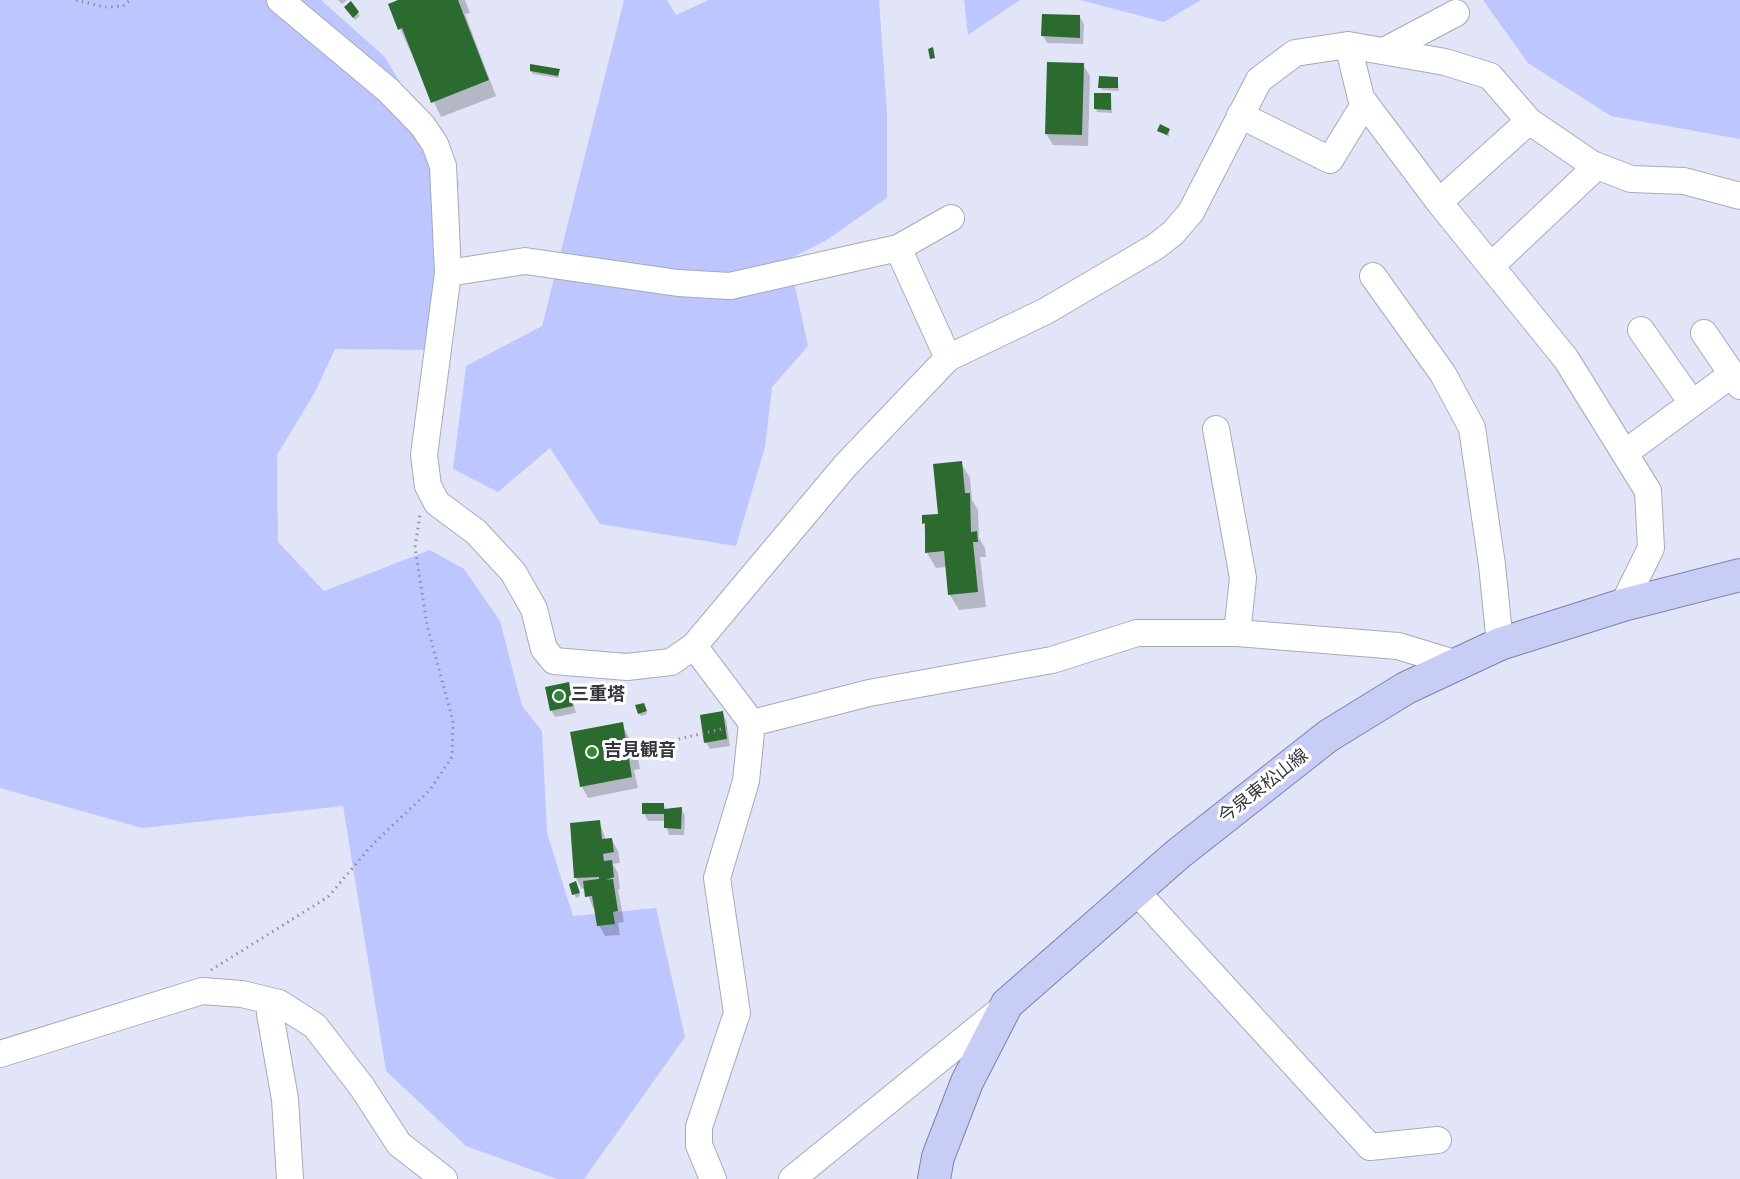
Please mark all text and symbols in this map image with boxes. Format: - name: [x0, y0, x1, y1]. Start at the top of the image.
- place label: 三重塔: [571, 685, 625, 707]
- marker: 三重塔: [552, 689, 566, 703]
- place label: 吉見観音: [604, 741, 676, 763]
- marker: 吉見観音: [585, 745, 599, 759]
- street label: 今泉東松山線: [1215, 745, 1313, 829]

